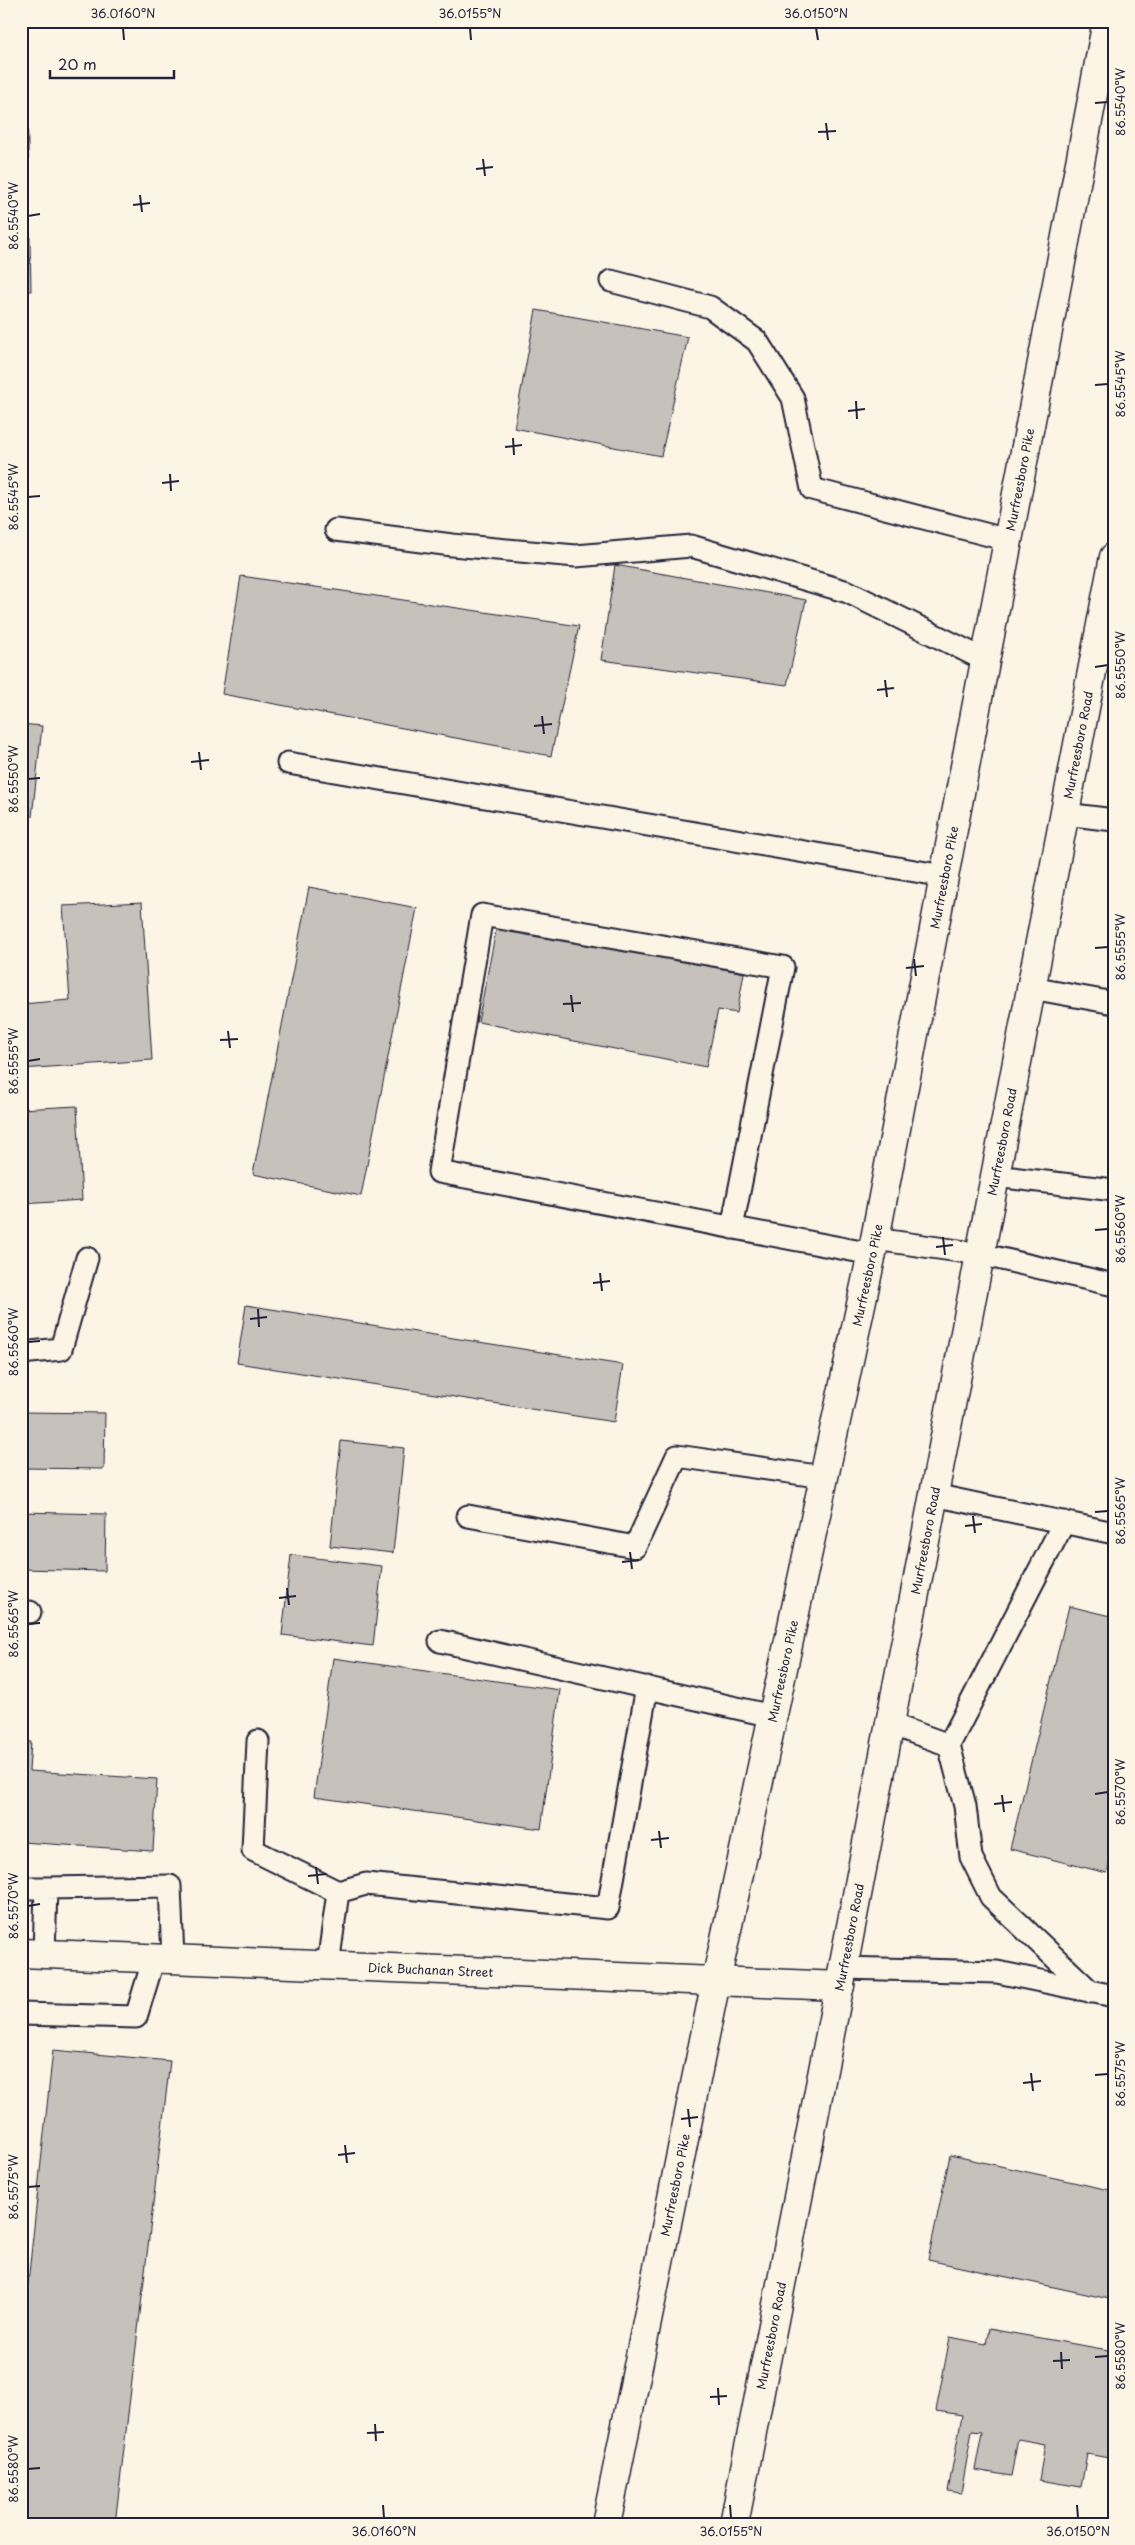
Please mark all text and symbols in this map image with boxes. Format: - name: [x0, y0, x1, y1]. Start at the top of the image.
- text: 36.0160°N: [91, 4, 155, 22]
- text: 36.0155°N: [439, 4, 501, 22]
- text: 36.0150°N: [784, 4, 848, 22]
- scale bar: [50, 48, 174, 80]
- text: 20 m: [58, 52, 97, 75]
- text: 86.5540°W: [1111, 67, 1129, 136]
- text: 86.5540°W: [4, 181, 22, 250]
- text: 86.5545°W: [1111, 350, 1129, 417]
- street label: Murfreesboro Pike: [1001, 427, 1038, 532]
- text: 86.5545°W: [4, 463, 22, 530]
- text: 86.5550°W: [1111, 630, 1129, 699]
- street label: Murfreesboro Road: [1059, 690, 1097, 800]
- text: 86.5550°W: [4, 744, 22, 813]
- street label: Murfreesboro Pike: [925, 824, 962, 930]
- text: 86.5555°W: [1111, 913, 1129, 980]
- text: 86.5555°W: [4, 1027, 22, 1094]
- street label: Murfreesboro Road: [983, 1086, 1021, 1197]
- text: 86.5560°W: [1111, 1194, 1129, 1263]
- street label: Murfreesboro Pike: [848, 1222, 887, 1328]
- text: 86.5560°W: [4, 1307, 22, 1376]
- text: 86.5565°W: [1111, 1477, 1129, 1545]
- street label: Murfreesboro Road: [906, 1485, 944, 1596]
- text: 86.5565°W: [4, 1590, 22, 1658]
- street label: Murfreesboro Pike: [763, 1618, 802, 1724]
- text: 86.5570°W: [1111, 1758, 1129, 1825]
- text: 86.5570°W: [4, 1872, 22, 1939]
- street label: Murfreesboro Road: [830, 1882, 868, 1993]
- street label: Dick Buchanan Street: [368, 1958, 494, 1981]
- text: 86.5575°W: [1111, 2041, 1129, 2107]
- street label: Murfreesboro Pike: [656, 2132, 694, 2238]
- text: 86.5575°W: [4, 2154, 22, 2220]
- street label: Murfreesboro Road: [752, 2280, 790, 2391]
- text: 86.5580°W: [1111, 2322, 1129, 2390]
- text: 86.5580°W: [4, 2435, 22, 2503]
- text: 36.0160°N: [352, 2522, 416, 2540]
- text: 36.0155°N: [700, 2522, 762, 2540]
- text: 36.0150°N: [1046, 2522, 1110, 2540]

